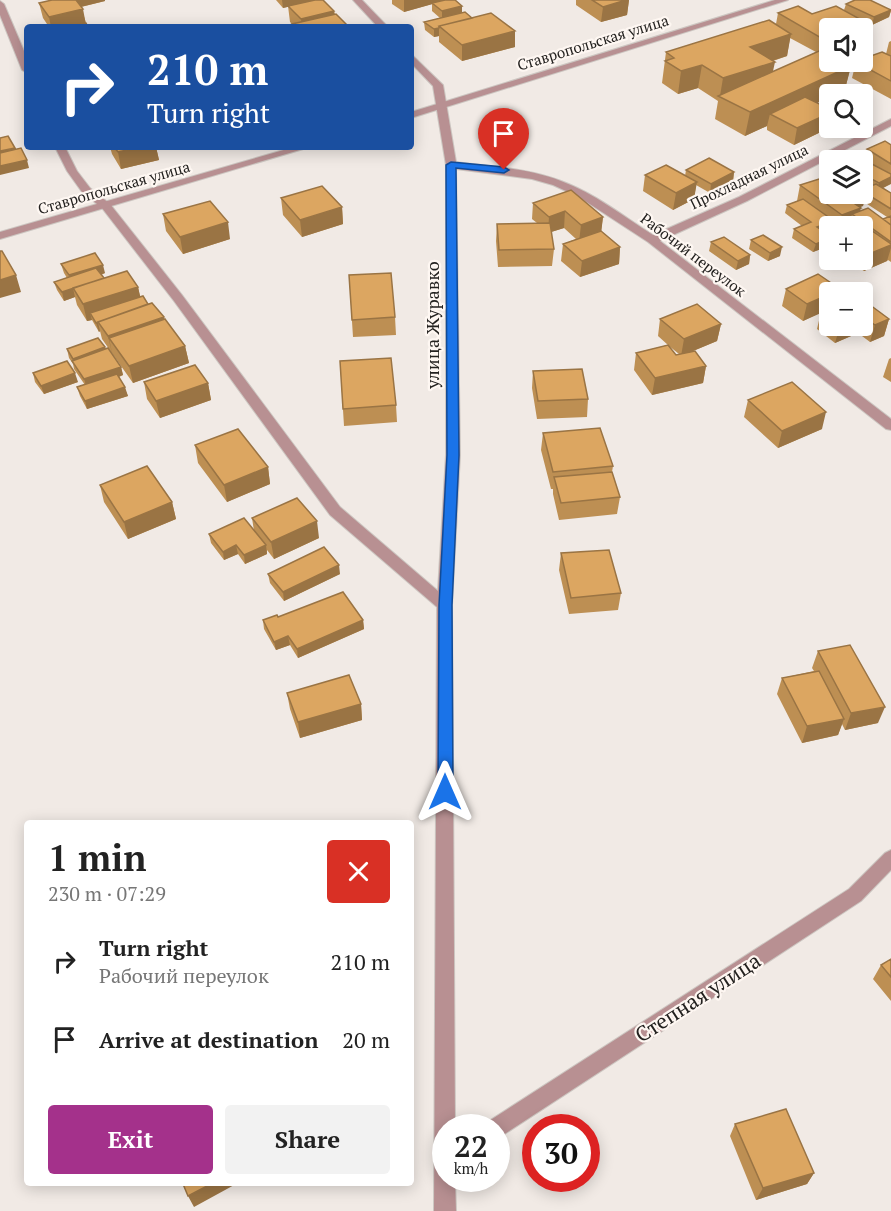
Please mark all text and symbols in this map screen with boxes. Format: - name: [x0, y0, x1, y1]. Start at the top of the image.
- street label: Ставропольская улица: [515, 9, 671, 75]
- map controls: [819, 18, 873, 336]
- button: sound: [819, 18, 873, 72]
- text: 210 m: [147, 41, 268, 97]
- icon: right: [48, 48, 126, 126]
- button: search: [819, 84, 873, 138]
- text: Turn right: [147, 95, 270, 131]
- pin: [478, 108, 529, 170]
- icon: arrive: [487, 117, 520, 150]
- street label: Прохладная улица: [686, 139, 811, 213]
- button: layers: [819, 150, 873, 204]
- street label: Ставропольская улица: [35, 156, 192, 218]
- street label: Рабочий переулок: [637, 208, 751, 301]
- button: +: [819, 216, 873, 270]
- street label: улица Журавко: [420, 261, 444, 390]
- button: −: [819, 282, 873, 336]
- position arrow: [413, 760, 477, 824]
- text: 1 min: [48, 834, 146, 881]
- button: close: [327, 840, 390, 903]
- text: 230 m · 07:29: [48, 880, 166, 907]
- text: Turn right: [99, 933, 208, 962]
- icon: right: [48, 945, 81, 978]
- street label: Степная улица: [629, 946, 766, 1048]
- text: 210 m: [330, 947, 390, 976]
- text: Рабочий переулок: [99, 962, 269, 989]
- icon: arrive: [48, 1023, 81, 1056]
- text: Arrive at destination: [99, 1025, 318, 1054]
- text: 20 m: [342, 1025, 390, 1054]
- button: Exit: [48, 1105, 213, 1174]
- button: Share: [225, 1105, 390, 1174]
- speed limit sign: 30: [522, 1114, 600, 1192]
- text: 22: [454, 1126, 488, 1166]
- text: km/h: [454, 1158, 488, 1178]

